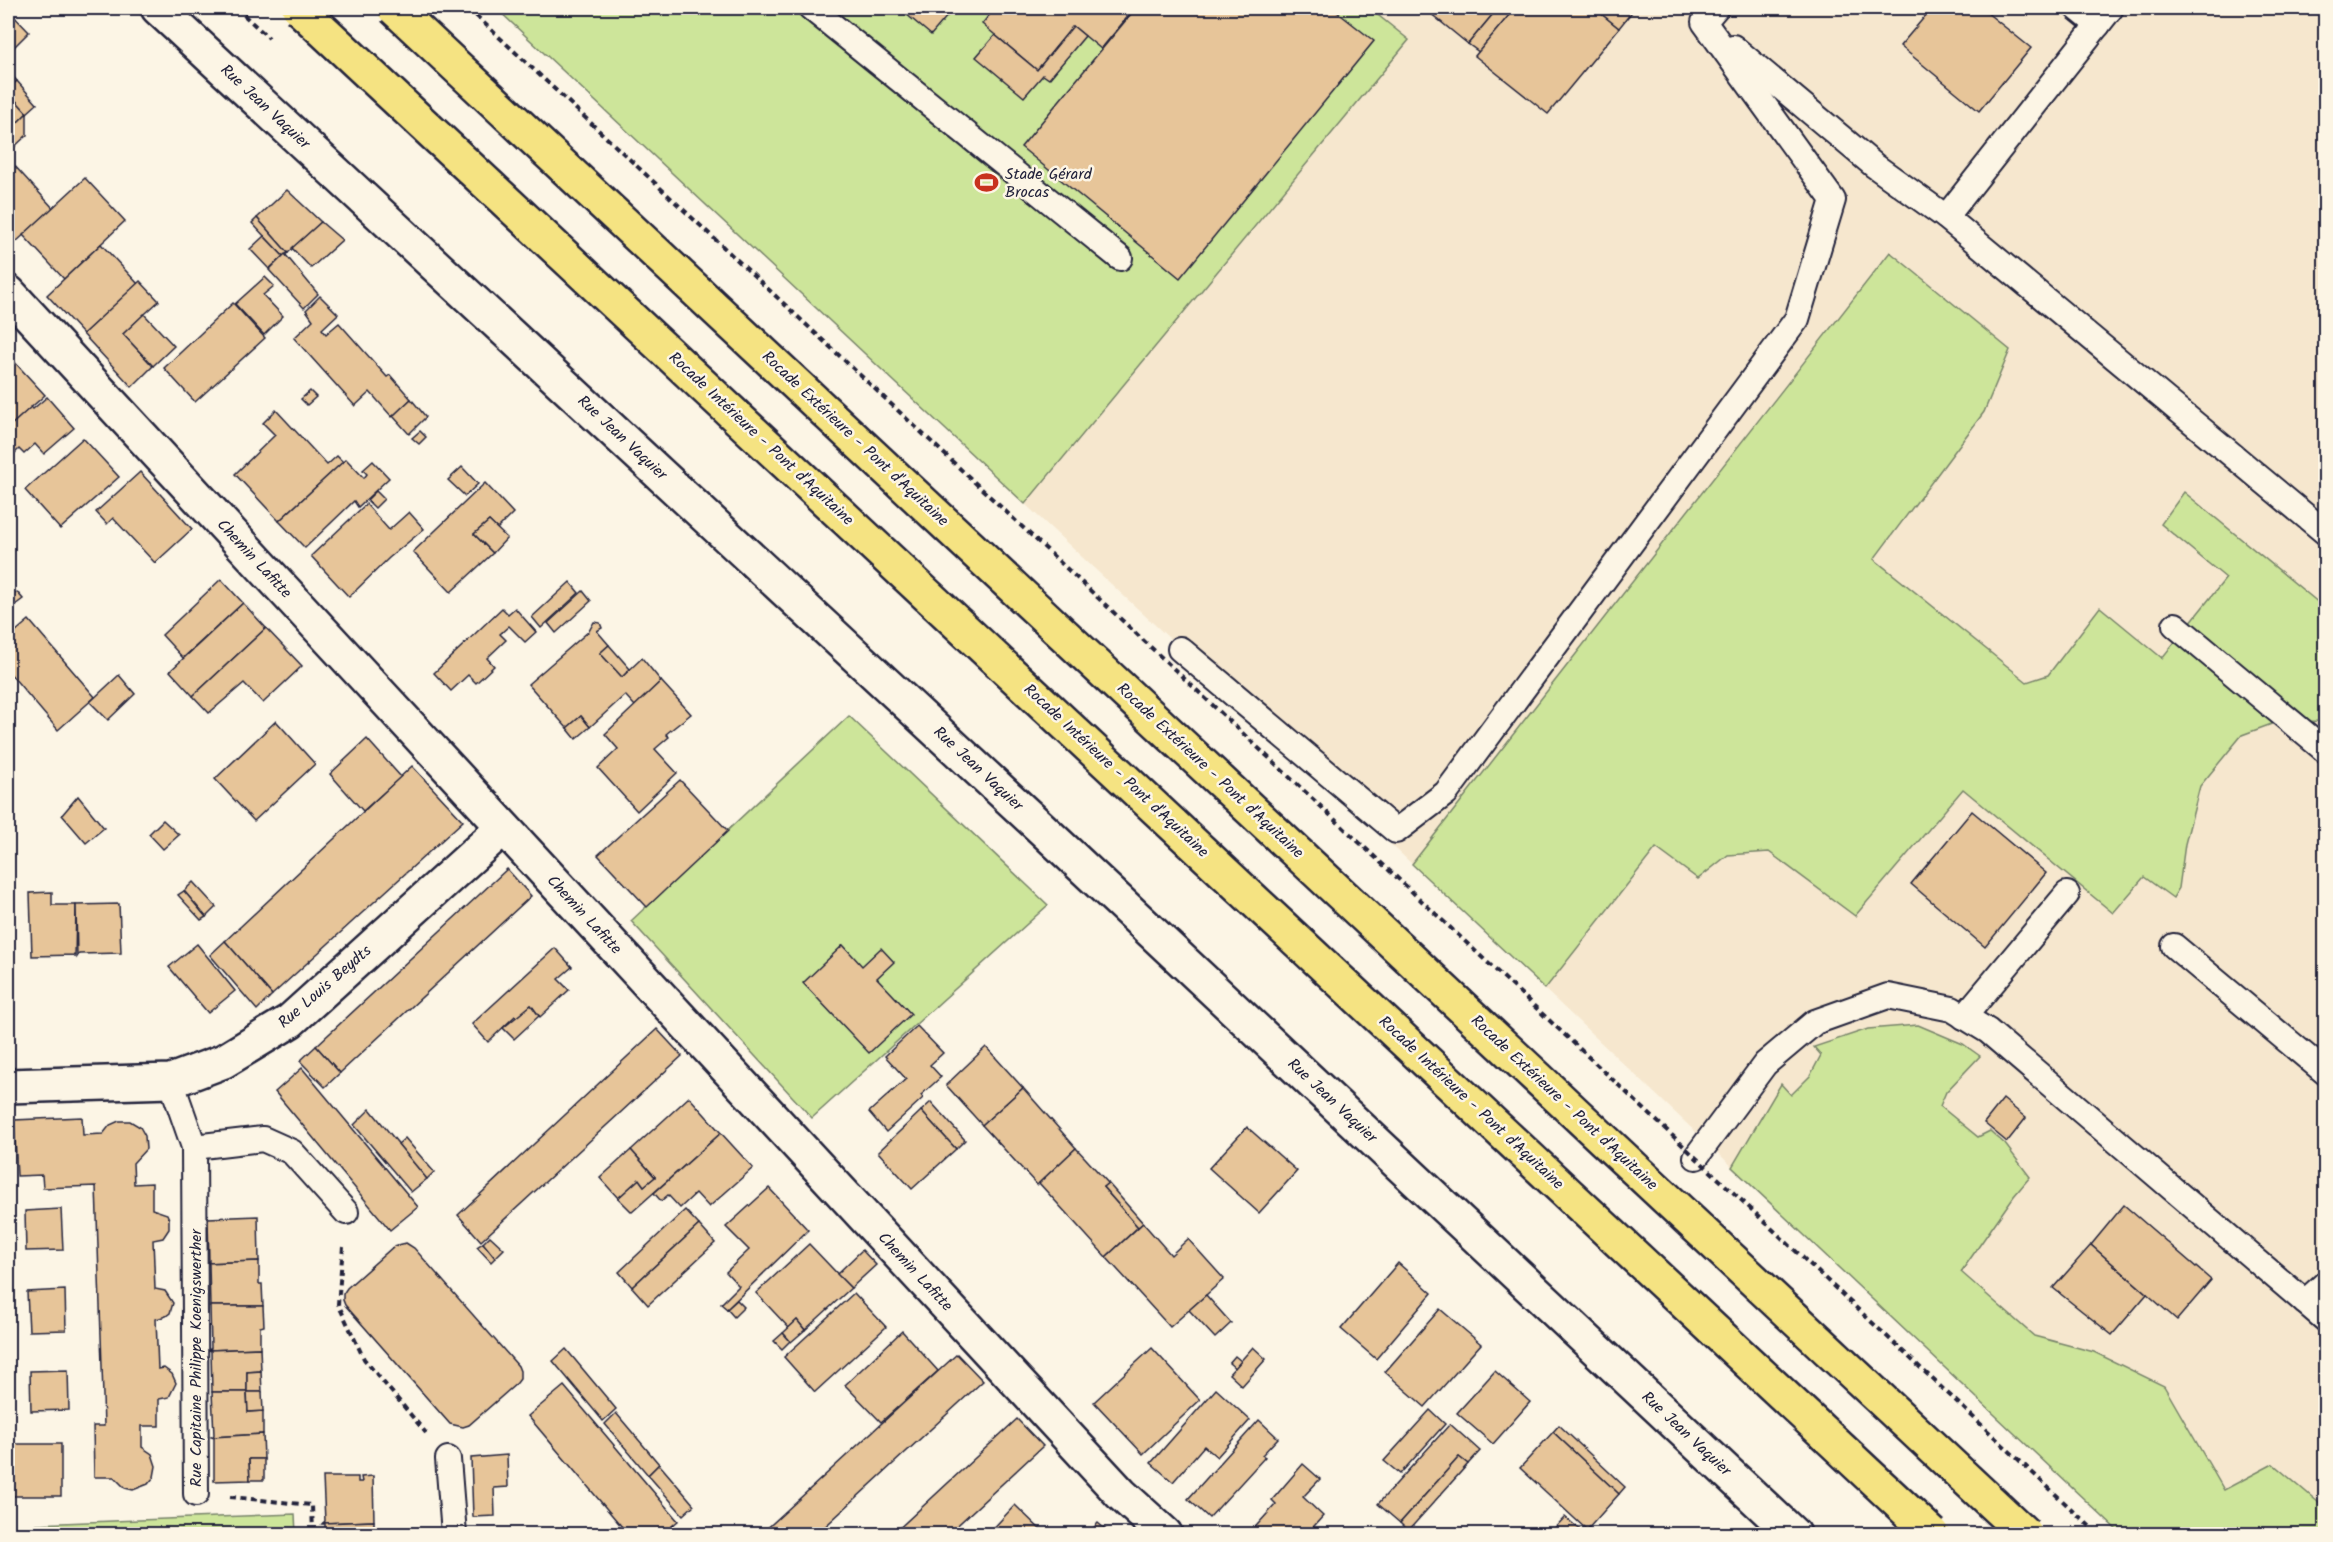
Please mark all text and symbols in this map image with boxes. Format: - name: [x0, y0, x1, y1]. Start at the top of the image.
- street label: Rue Jean Vaquier: [214, 59, 317, 157]
- place label: Stade Gérard Brocas: [1005, 162, 1093, 205]
- sports icon: Stade Gérard Brocas: [974, 170, 1000, 196]
- street label: Rocade Extérieure - Pont d'Aquitaine: [756, 345, 954, 533]
- street label: Rocade Intérieure - Pont d'Aquitaine: [663, 346, 859, 532]
- street label: Rue Jean Vaquier: [571, 390, 674, 488]
- street label: Chemin Lafitte: [210, 513, 298, 605]
- street label: Rocade Extérieure - Pont d'Aquitaine: [1111, 677, 1309, 865]
- street label: Rocade Intérieure - Pont d'Aquitaine: [1018, 678, 1214, 864]
- street label: Rue Jean Vaquier: [927, 721, 1030, 819]
- street label: Chemin Lafitte: [540, 869, 628, 961]
- street label: Rue Louis Beydts: [273, 939, 378, 1035]
- street label: Rocade Extérieure - Pont d'Aquitaine: [1465, 1009, 1663, 1197]
- street label: Rocade Intérieure - Pont d'Aquitaine: [1373, 1010, 1569, 1196]
- street label: Rue Jean Vaquier: [1281, 1053, 1384, 1151]
- street label: Chemin Lafitte: [871, 1226, 959, 1318]
- street label: Rue Capitaine Philippe Koenigswerther: [184, 1227, 209, 1487]
- street label: Rue Jean Vaquier: [1635, 1386, 1738, 1484]

